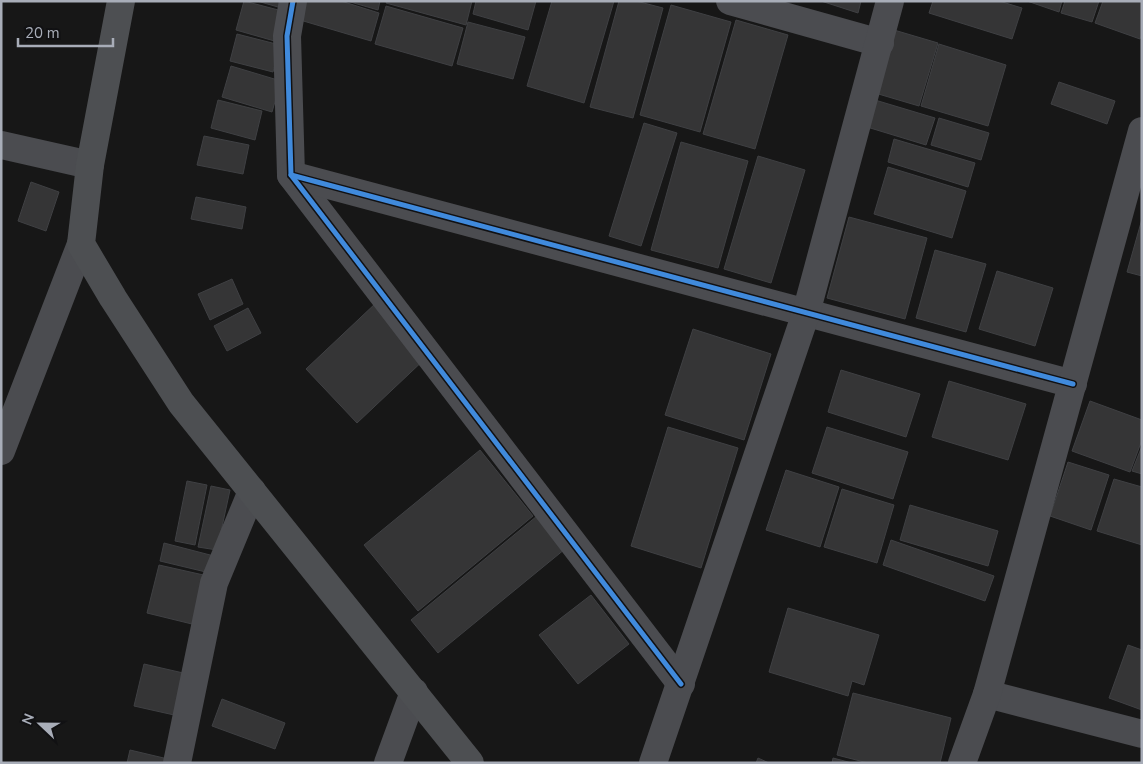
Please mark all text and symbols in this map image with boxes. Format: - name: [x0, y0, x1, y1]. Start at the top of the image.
- scale bar: [18, 15, 112, 47]
- text: 20 m: [25, 23, 60, 43]
- north arrow: [15, 699, 65, 749]
- text: N: [18, 711, 39, 728]

